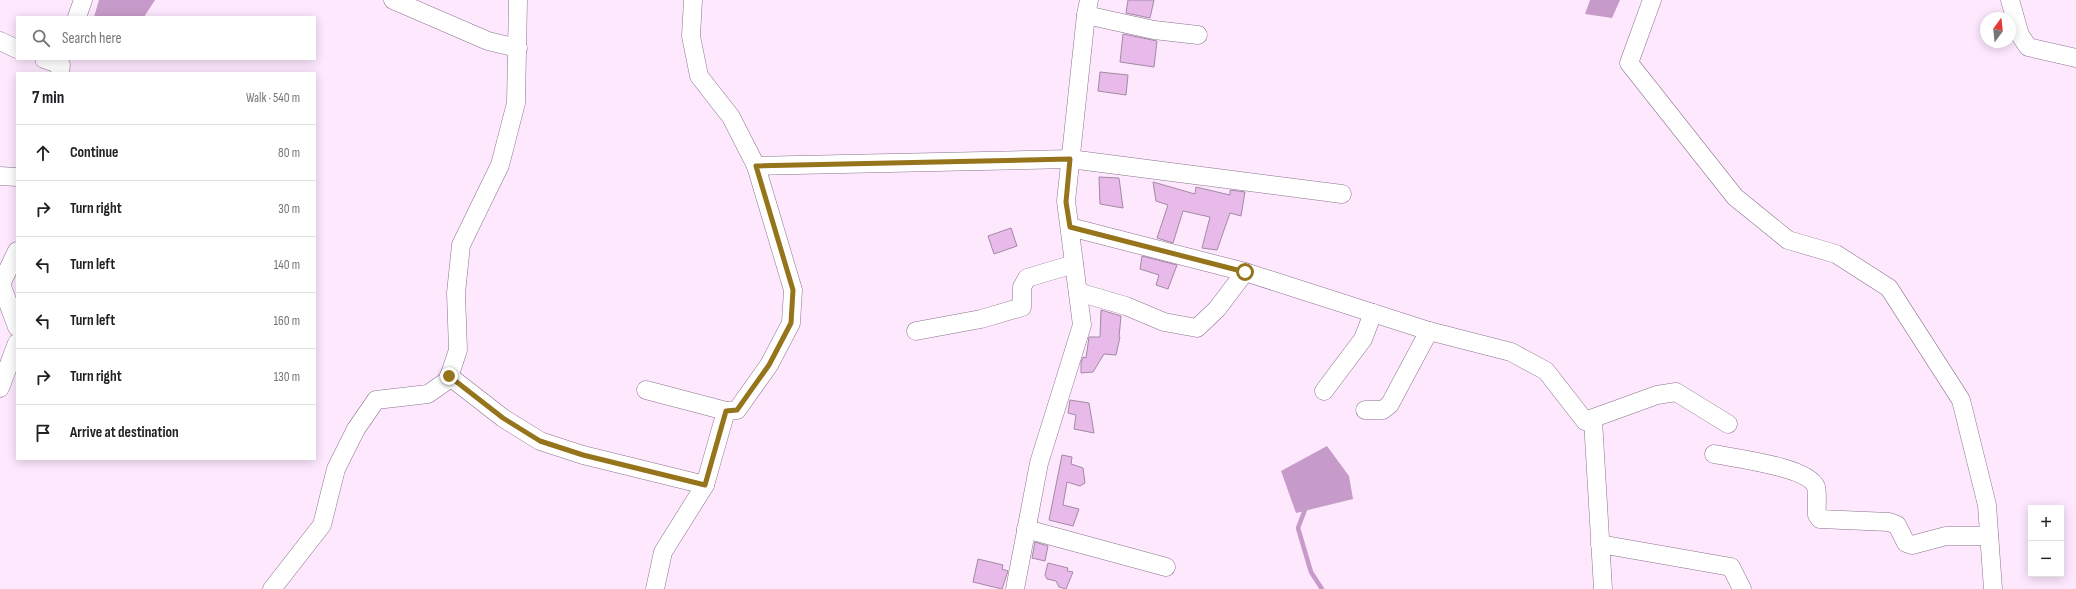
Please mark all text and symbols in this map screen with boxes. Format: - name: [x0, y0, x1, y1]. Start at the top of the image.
- north arrow: [1980, 12, 2016, 48]
- search box: [16, 16, 316, 60]
- icon: search: [30, 27, 52, 49]
- text: Search here: [62, 29, 122, 48]
- text: 7 min: [32, 88, 64, 108]
- text: Walk · 540 m: [246, 90, 300, 106]
- icon: ahead: [32, 142, 54, 164]
- text: Continue: [70, 143, 119, 162]
- text: 80 m: [278, 145, 300, 161]
- icon: right: [32, 198, 54, 220]
- text: Turn right: [70, 199, 122, 218]
- text: 30 m: [278, 201, 300, 217]
- icon: left: [32, 254, 54, 276]
- text: Turn left: [70, 255, 115, 274]
- text: 140 m: [274, 257, 300, 273]
- route start: [1236, 263, 1254, 281]
- icon: left: [32, 310, 54, 332]
- text: Turn left: [70, 311, 115, 330]
- text: 160 m: [274, 313, 300, 329]
- icon: right: [32, 366, 54, 388]
- text: Turn right: [70, 367, 122, 386]
- route end: [440, 367, 458, 385]
- text: 130 m: [274, 369, 300, 385]
- icon: arrive: [32, 422, 54, 444]
- text: Arrive at destination: [70, 423, 179, 442]
- map controls: [2028, 505, 2064, 577]
- button: +: [2028, 505, 2064, 541]
- button: −: [2028, 541, 2064, 577]

